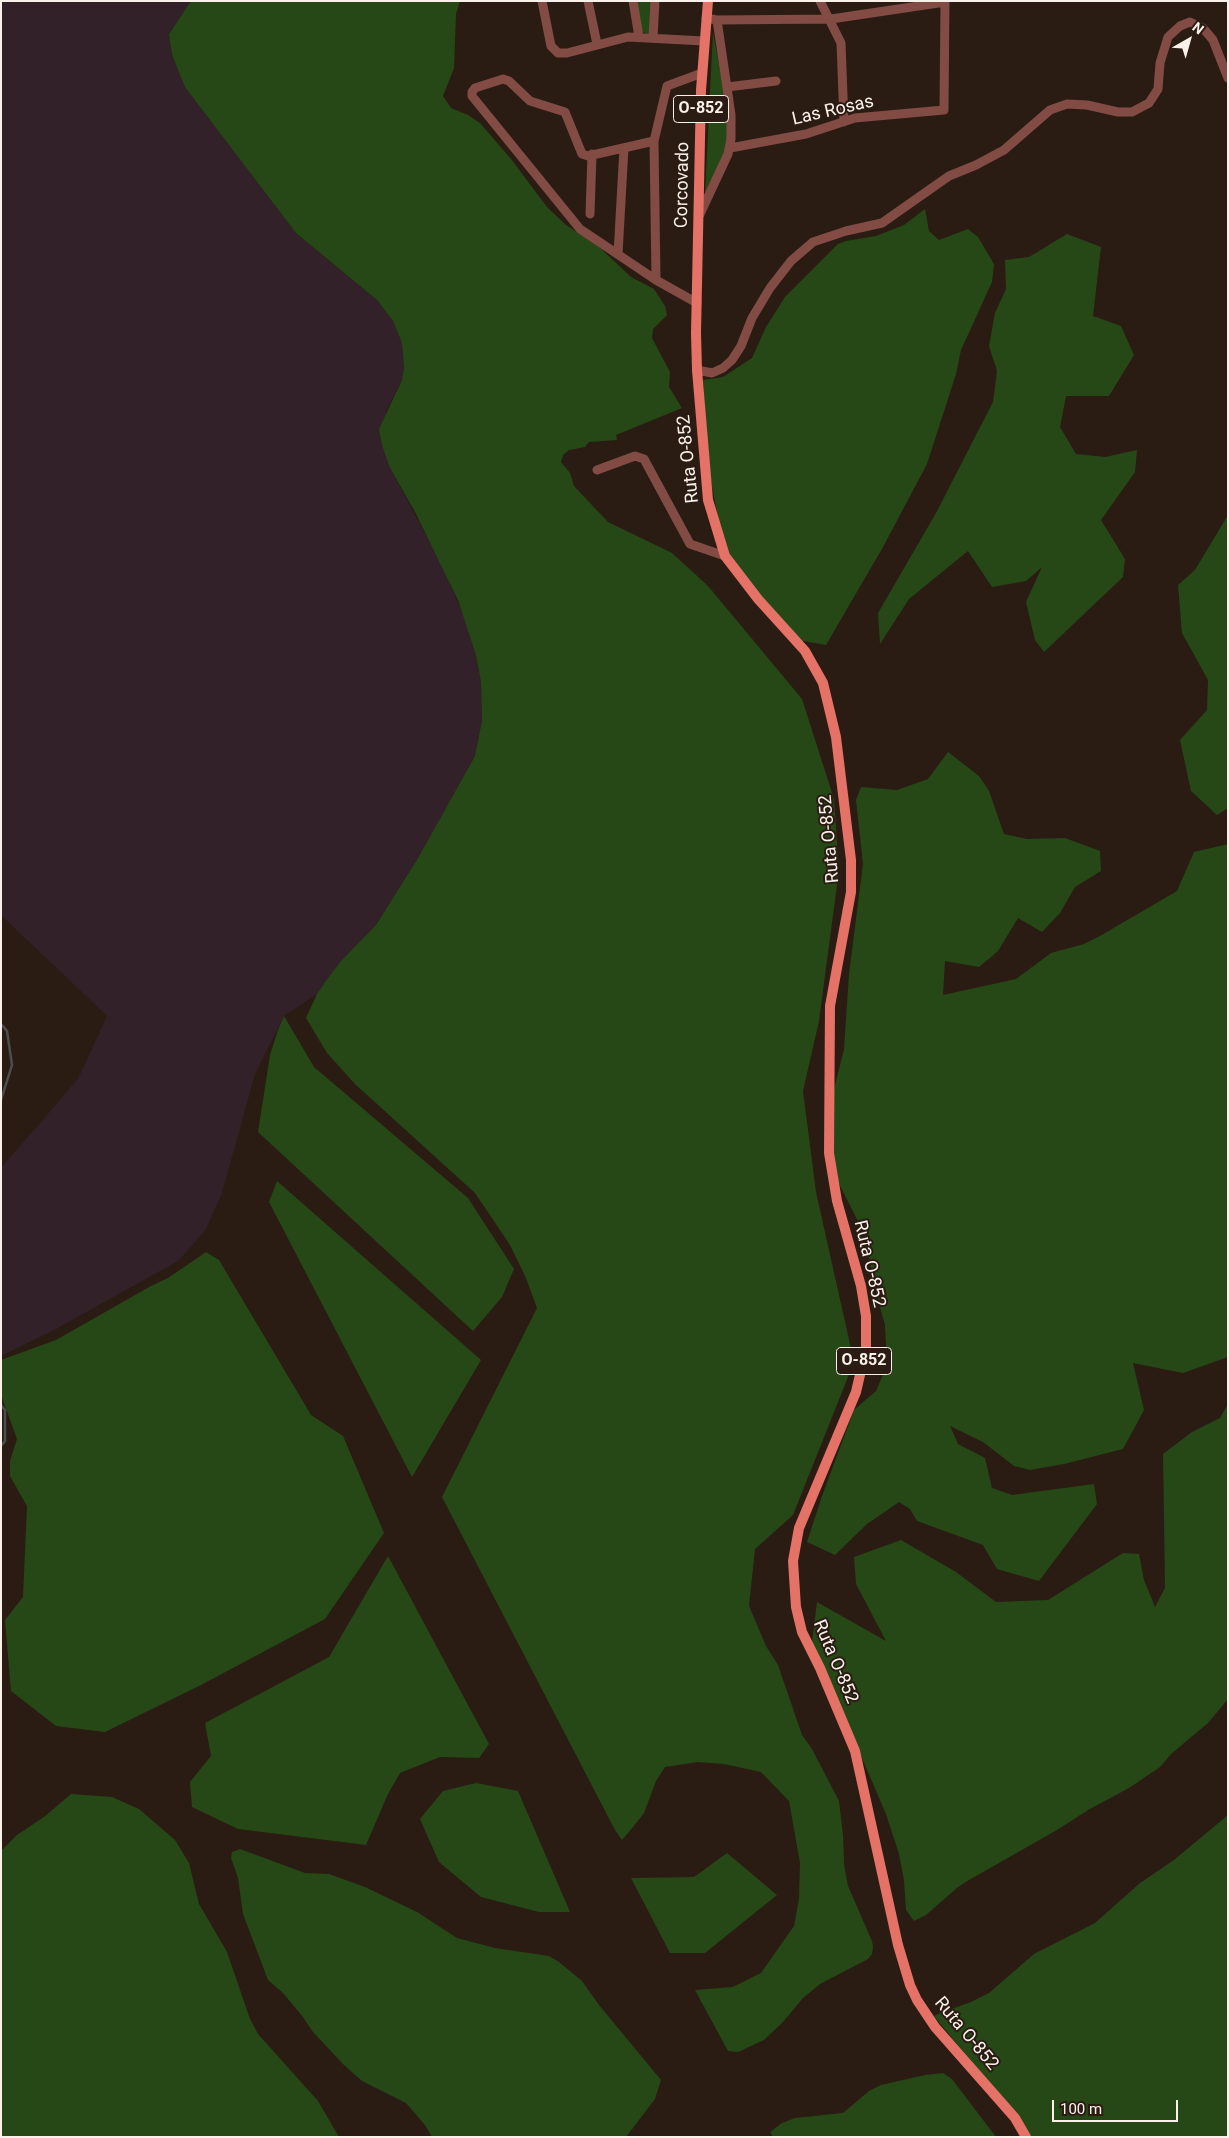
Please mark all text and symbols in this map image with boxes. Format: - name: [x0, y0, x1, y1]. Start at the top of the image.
- north arrow: [1164, 15, 1214, 65]
- text: N: [1189, 19, 1207, 38]
- street label: Las Rosas: [790, 91, 876, 131]
- road number: O-852: [674, 96, 728, 122]
- street label: Corcovado: [671, 142, 695, 228]
- street label: Ruta O-852: [674, 414, 704, 504]
- street label: Ruta O-852: [815, 794, 845, 884]
- street label: Ruta O-852: [848, 1218, 890, 1310]
- road number: O-852: [836, 1348, 892, 1374]
- street label: Ruta O-852: [808, 1617, 862, 1707]
- street label: Ruta O-852: [929, 1993, 1003, 2075]
- scale bar: [1054, 2090, 1180, 2122]
- text: 100 m: [1060, 2100, 1102, 2118]

